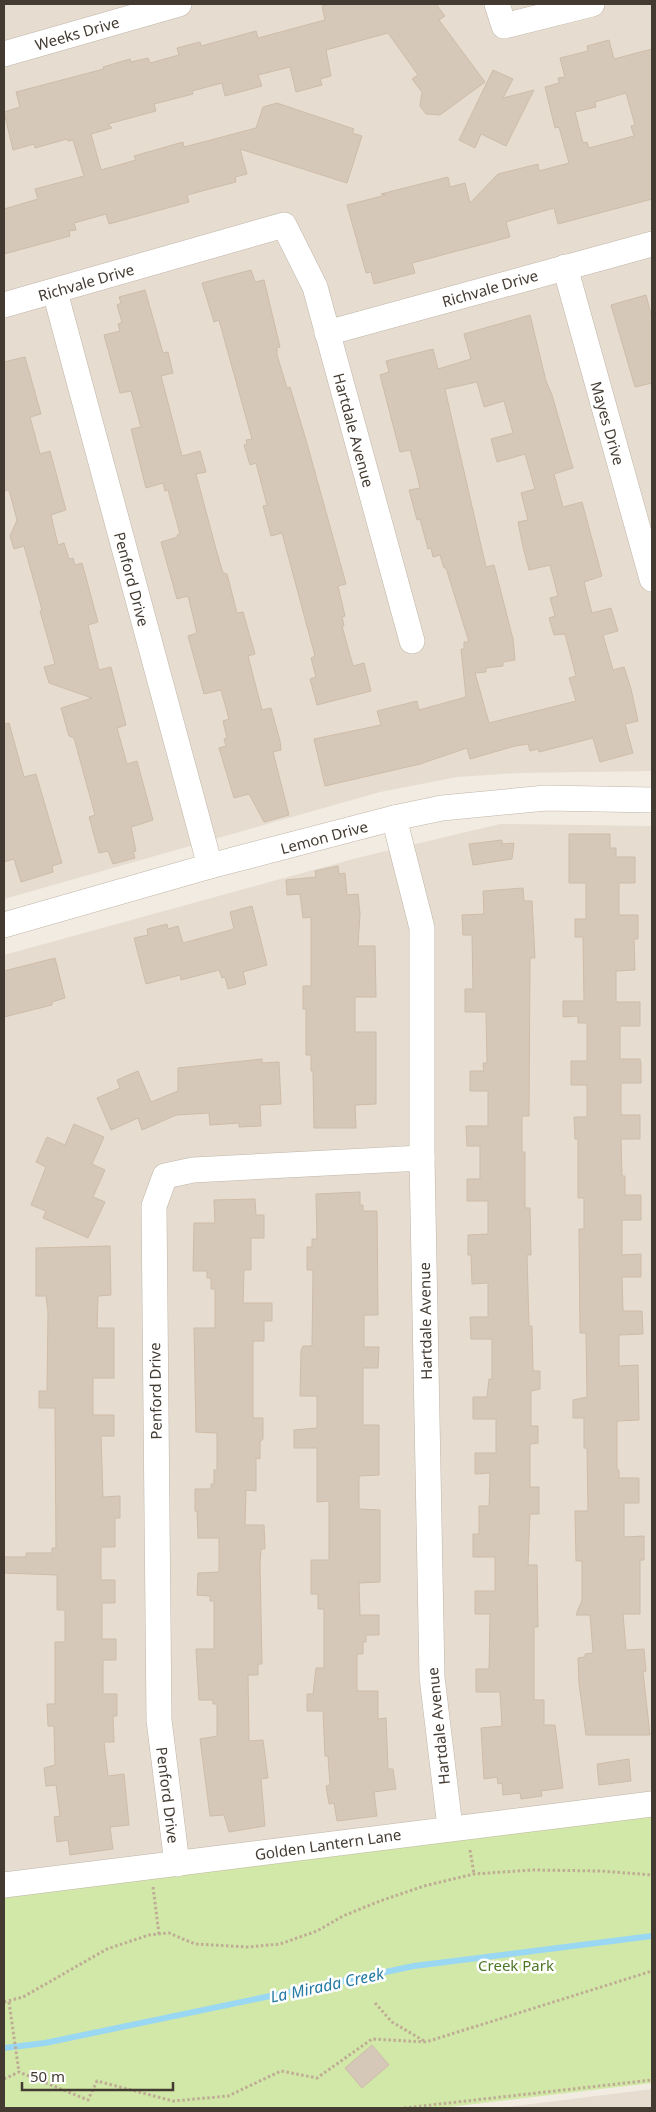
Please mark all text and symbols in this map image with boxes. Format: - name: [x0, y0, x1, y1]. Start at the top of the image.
- street label: Weeks Drive: [33, 11, 121, 55]
- street label: Richvale Drive: [36, 259, 136, 305]
- street label: Richvale Drive: [440, 265, 540, 311]
- street label: Hartdale Avenue: [329, 371, 379, 489]
- street label: Mayes Drive: [586, 379, 630, 467]
- street label: Penford Drive: [110, 529, 154, 629]
- street label: Lemon Drive: [278, 816, 370, 858]
- street label: Hartdale Avenue: [414, 1262, 436, 1380]
- street label: Penford Drive: [144, 1342, 166, 1440]
- street label: Hartdale Avenue: [422, 1666, 454, 1786]
- street label: Penford Drive: [152, 1746, 184, 1844]
- street label: Golden Lantern Lane: [254, 1824, 402, 1864]
- park label: Creek Park: [478, 1955, 554, 1975]
- water label: La Mirada Creek: [268, 1962, 387, 2008]
- scale bar: [22, 2060, 174, 2092]
- text: 50 m: [30, 2066, 65, 2086]

